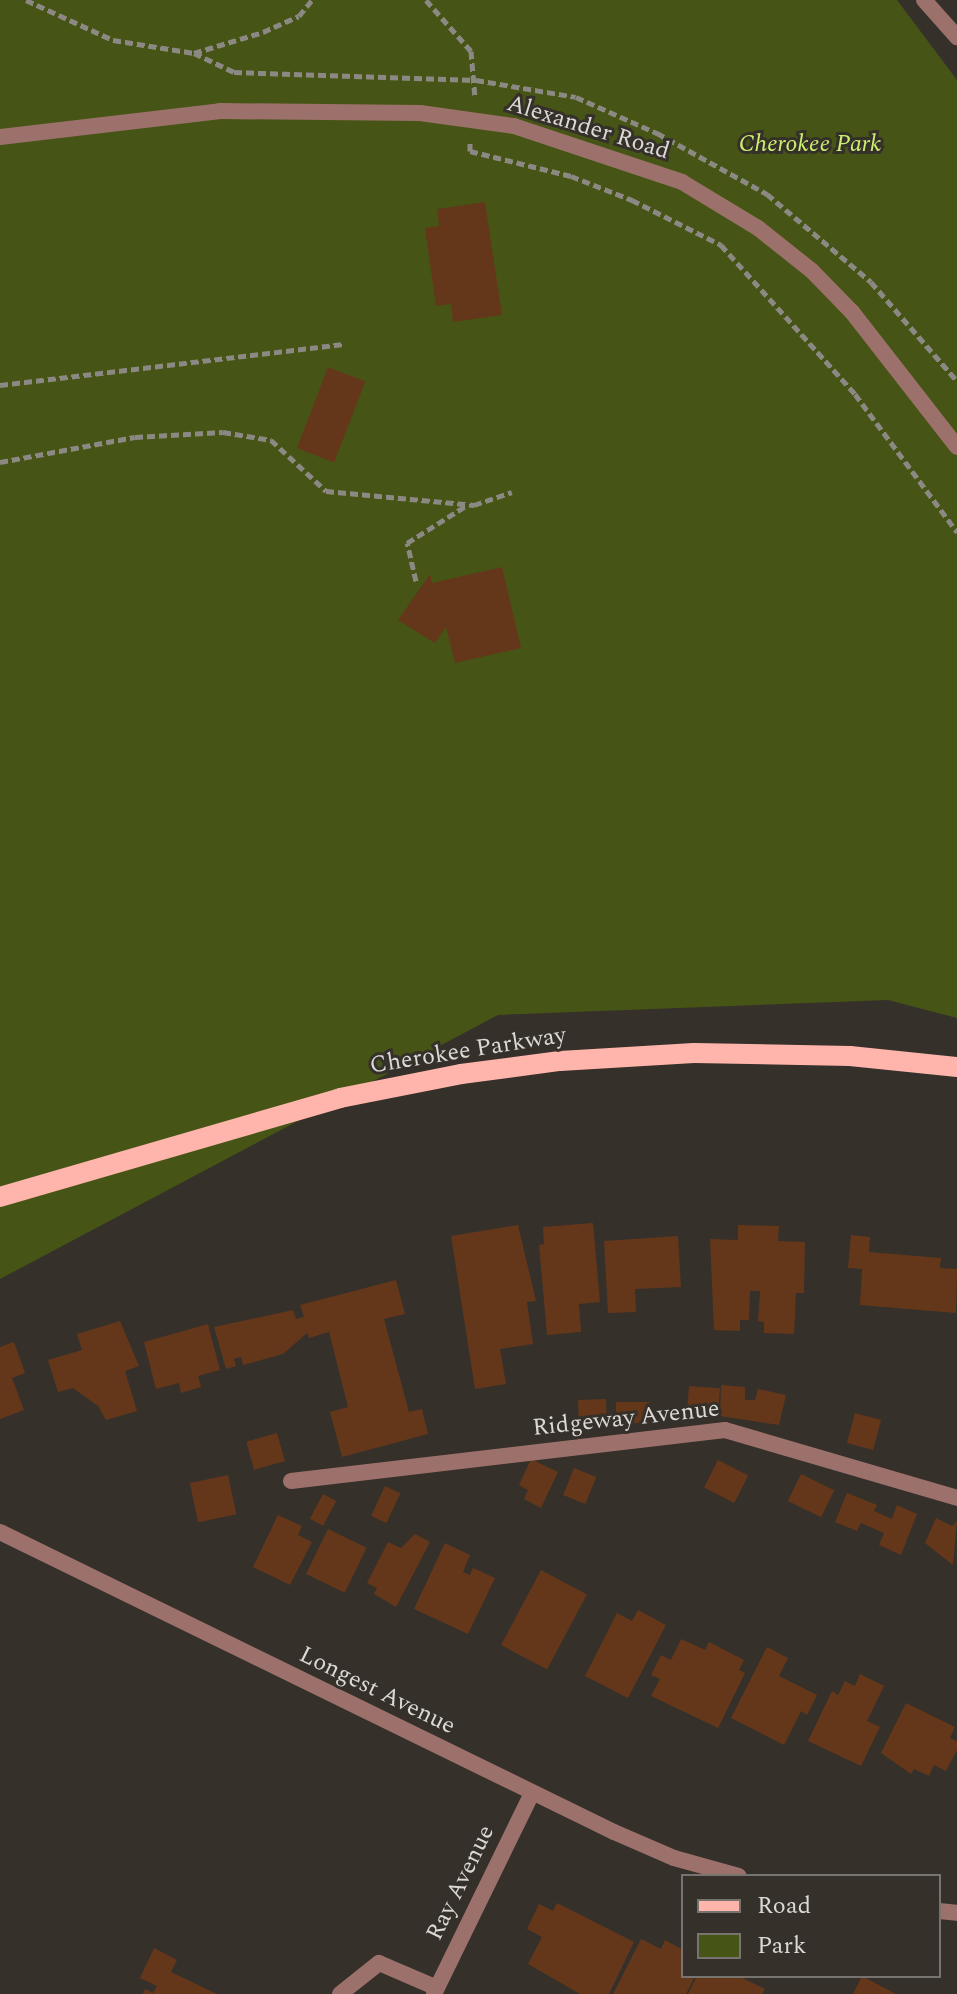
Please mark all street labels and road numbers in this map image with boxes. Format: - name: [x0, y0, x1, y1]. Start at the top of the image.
- street label: Alexander Road: [503, 90, 673, 166]
- street label: Cherokee Parkway: [368, 1021, 568, 1081]
- street label: Ridgeway Avenue: [531, 1395, 721, 1443]
- street label: Longest Avenue: [294, 1641, 460, 1741]
- street label: Ray Avenue: [421, 1821, 501, 1945]

